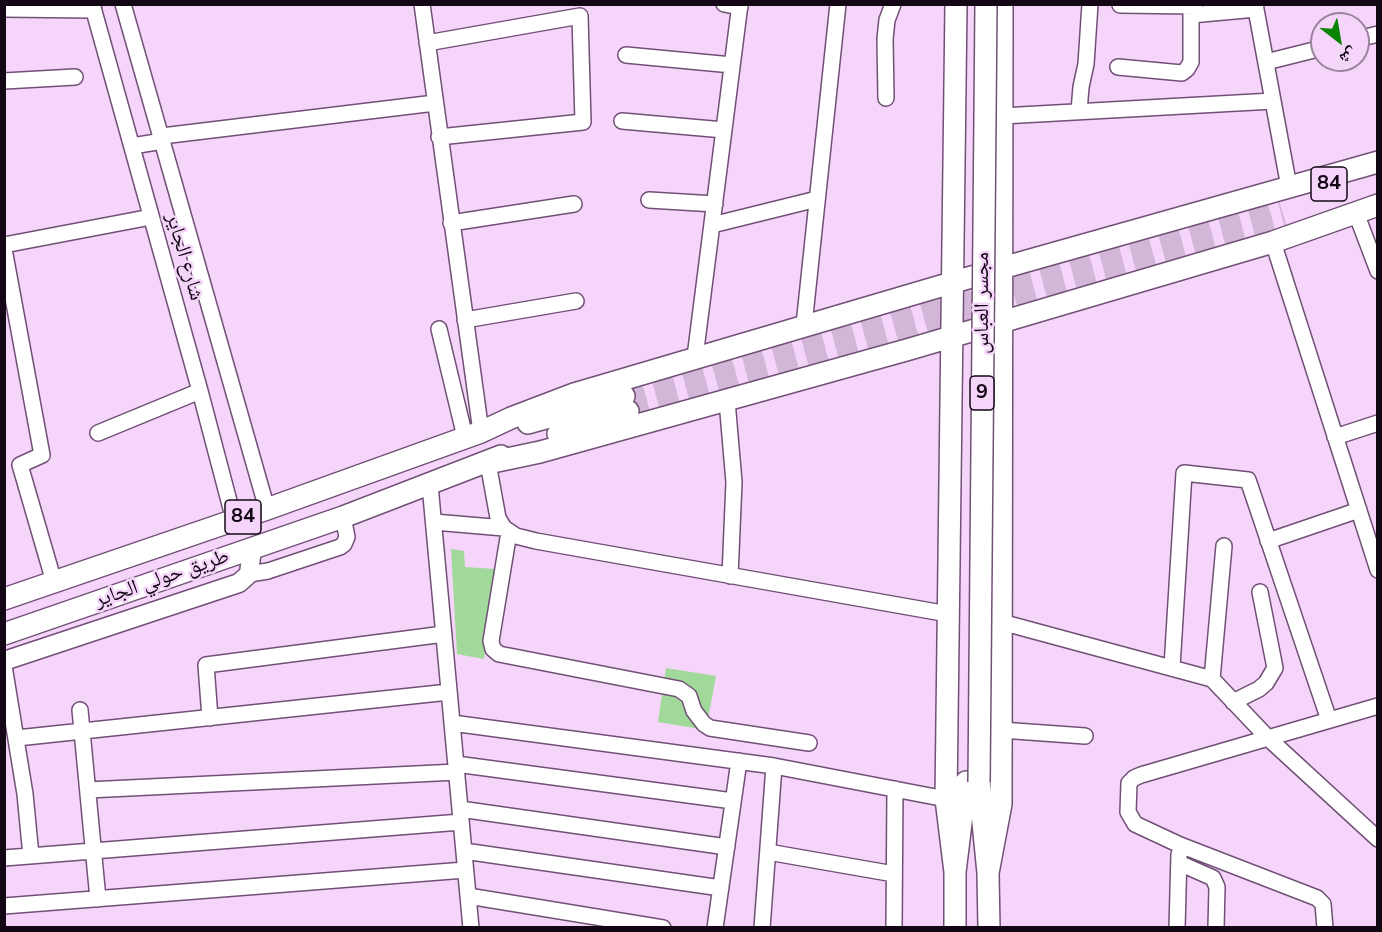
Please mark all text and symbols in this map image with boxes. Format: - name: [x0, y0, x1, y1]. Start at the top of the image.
- north arrow: [1310, 12, 1370, 72]
- text: ش: [1335, 42, 1361, 70]
- road number: 84: [1311, 167, 1347, 201]
- street label: شارع الجاير: [160, 210, 208, 304]
- street label: مجسر العباس: [970, 252, 996, 354]
- road number: 9: [970, 376, 994, 410]
- road number: 84: [225, 500, 261, 534]
- street label: طريق حولي الجاير: [92, 544, 232, 614]

